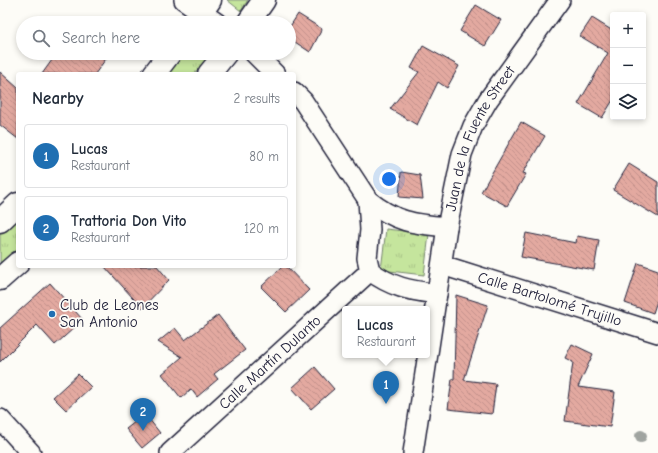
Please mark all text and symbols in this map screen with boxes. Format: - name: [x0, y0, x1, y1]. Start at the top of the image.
- map controls: [610, 12, 646, 120]
- button: +: [610, 12, 646, 48]
- search box: [16, 16, 296, 60]
- icon: search: [30, 27, 52, 49]
- text: Search here: [62, 29, 140, 47]
- button: −: [610, 48, 646, 84]
- street label: Juan de la Fuente Street: [441, 62, 519, 213]
- button: layers: [610, 84, 646, 120]
- text: Nearby: [32, 89, 83, 108]
- text: 2 results: [233, 91, 280, 106]
- text: Lucas: [71, 140, 108, 158]
- text: 1: [43, 149, 49, 164]
- text: 80 m: [249, 149, 279, 164]
- text: Restaurant: [71, 158, 130, 173]
- your location: [379, 169, 399, 189]
- text: Trattoria Don Vito: [71, 212, 187, 230]
- text: 2: [43, 221, 49, 236]
- text: 120 m: [244, 221, 279, 236]
- text: Restaurant: [71, 230, 130, 245]
- street label: Calle Bartolomé Trujillo: [476, 268, 624, 330]
- place label: Club de Leones San Antonio: [60, 296, 158, 331]
- popup: [342, 306, 430, 358]
- marker: Club de Leones San Antonio: [47, 309, 57, 319]
- street label: Calle Martín Dulanto: [215, 311, 325, 413]
- text: Lucas: [357, 316, 393, 334]
- text: Restaurant: [357, 334, 415, 349]
- pin: 1: [373, 371, 399, 404]
- pin: 2: [130, 398, 156, 431]

